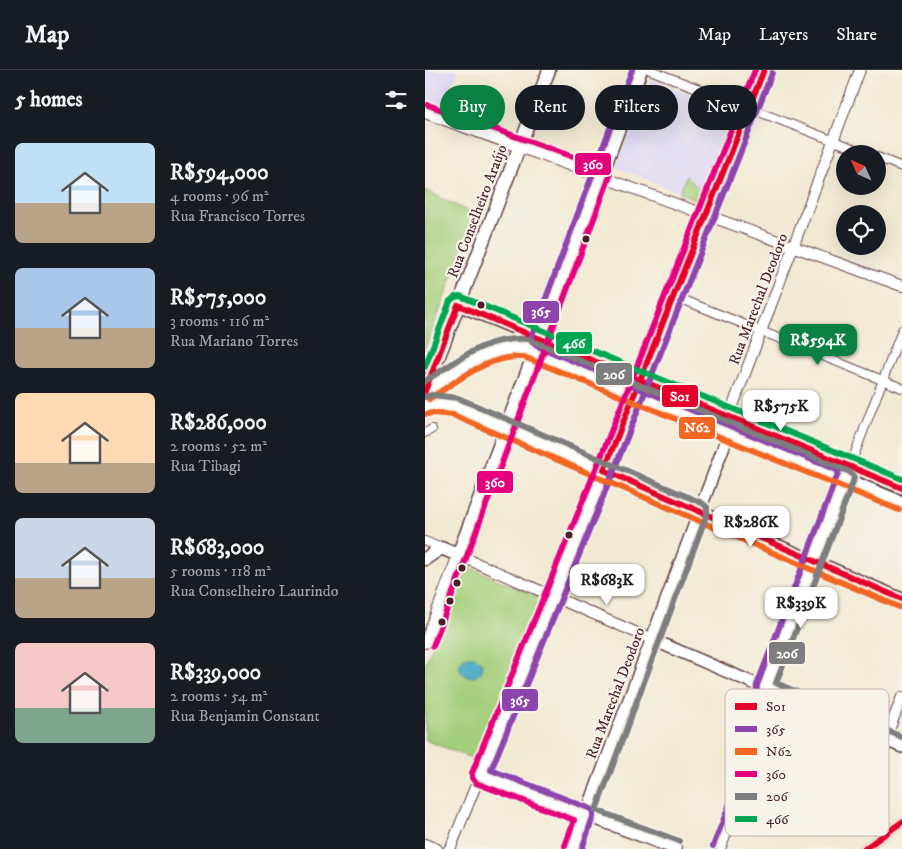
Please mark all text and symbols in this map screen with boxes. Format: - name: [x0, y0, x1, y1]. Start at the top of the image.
- text: Map: [25, 20, 69, 50]
- text: Map: [698, 24, 731, 46]
- text: Layers: [759, 24, 808, 46]
- text: Share: [836, 24, 877, 46]
- chip: Buy: [440, 85, 505, 130]
- chip: Rent: [515, 85, 585, 130]
- chip: Filters: [595, 85, 678, 130]
- chip: New: [688, 85, 757, 130]
- icon: filters: [382, 86, 410, 114]
- text: 5 homes: [15, 87, 83, 113]
- street label: Rua Conselheiro Araújo: [443, 142, 512, 281]
- north arrow: [836, 145, 886, 195]
- map controls: [836, 145, 886, 255]
- line badge: 360: [574, 152, 612, 176]
- text: 360: [583, 156, 603, 174]
- text: R$594,000: [170, 160, 269, 186]
- icon: home: [55, 163, 115, 223]
- text: 4 rooms · 96 m²: [170, 186, 269, 206]
- button: locate: [836, 205, 886, 255]
- text: Rua Francisco Torres: [170, 206, 305, 226]
- street label: Rua Marechal Deodoro: [725, 231, 792, 368]
- unlabelled marker: [581, 234, 591, 244]
- text: R$575,000: [170, 285, 266, 311]
- icon: home: [55, 288, 115, 348]
- unlabelled marker: [476, 300, 486, 310]
- line badge: 365: [522, 300, 560, 324]
- text: 365: [531, 303, 551, 321]
- text: 3 rooms · 116 m²: [170, 311, 269, 331]
- pin: R$594K: [777, 324, 859, 366]
- text: R$594K: [790, 330, 846, 350]
- text: Rua Mariano Torres: [170, 331, 298, 351]
- line badge: 466: [555, 331, 593, 355]
- text: 466: [562, 335, 586, 353]
- line badge: 206: [595, 362, 633, 386]
- text: 206: [603, 366, 626, 384]
- line badge: S01: [661, 384, 699, 408]
- text: S01: [670, 388, 690, 406]
- pin: R$575K: [740, 390, 822, 432]
- text: R$575K: [754, 396, 808, 416]
- text: R$286,000: [170, 410, 267, 436]
- icon: home: [55, 413, 115, 473]
- line badge: N62: [678, 416, 716, 440]
- text: N62: [684, 419, 711, 437]
- text: 2 rooms · 52 m²: [170, 436, 267, 456]
- text: Rua Tibagi: [170, 456, 241, 476]
- line badge: 360: [476, 470, 514, 494]
- text: 360: [485, 474, 505, 492]
- pin: R$286K: [710, 506, 792, 548]
- text: R$286K: [724, 512, 778, 532]
- unlabelled marker: [564, 530, 574, 540]
- text: R$683,000: [170, 535, 264, 561]
- icon: home: [55, 538, 115, 598]
- text: 5 rooms · 118 m²: [170, 561, 271, 581]
- unlabelled marker: [457, 563, 467, 573]
- pin: R$683K: [566, 564, 648, 606]
- text: R$683K: [581, 570, 633, 590]
- unlabelled marker: [452, 578, 462, 588]
- text: Rua Conselheiro Laurindo: [170, 581, 339, 601]
- pin: R$339K: [760, 586, 842, 629]
- text: R$339K: [776, 593, 826, 613]
- unlabelled marker: [445, 596, 455, 606]
- unlabelled marker: [437, 617, 447, 627]
- street label: Rua Marechal Deodoro: [582, 625, 649, 762]
- line badge: 206: [768, 641, 806, 665]
- text: 206: [776, 645, 799, 663]
- text: R$339,000: [170, 660, 261, 686]
- icon: home: [55, 663, 115, 723]
- text: 2 rooms · 54 m²: [170, 686, 267, 706]
- line badge: 365: [501, 688, 539, 712]
- legend: [725, 689, 889, 836]
- text: 365: [510, 692, 530, 710]
- text: S01: [766, 698, 786, 716]
- text: Rua Benjamin Constant: [170, 706, 320, 726]
- text: 365: [766, 721, 786, 739]
- text: N62: [766, 743, 792, 761]
- text: 360: [766, 766, 786, 784]
- text: 206: [766, 788, 788, 806]
- text: 466: [766, 811, 789, 829]

